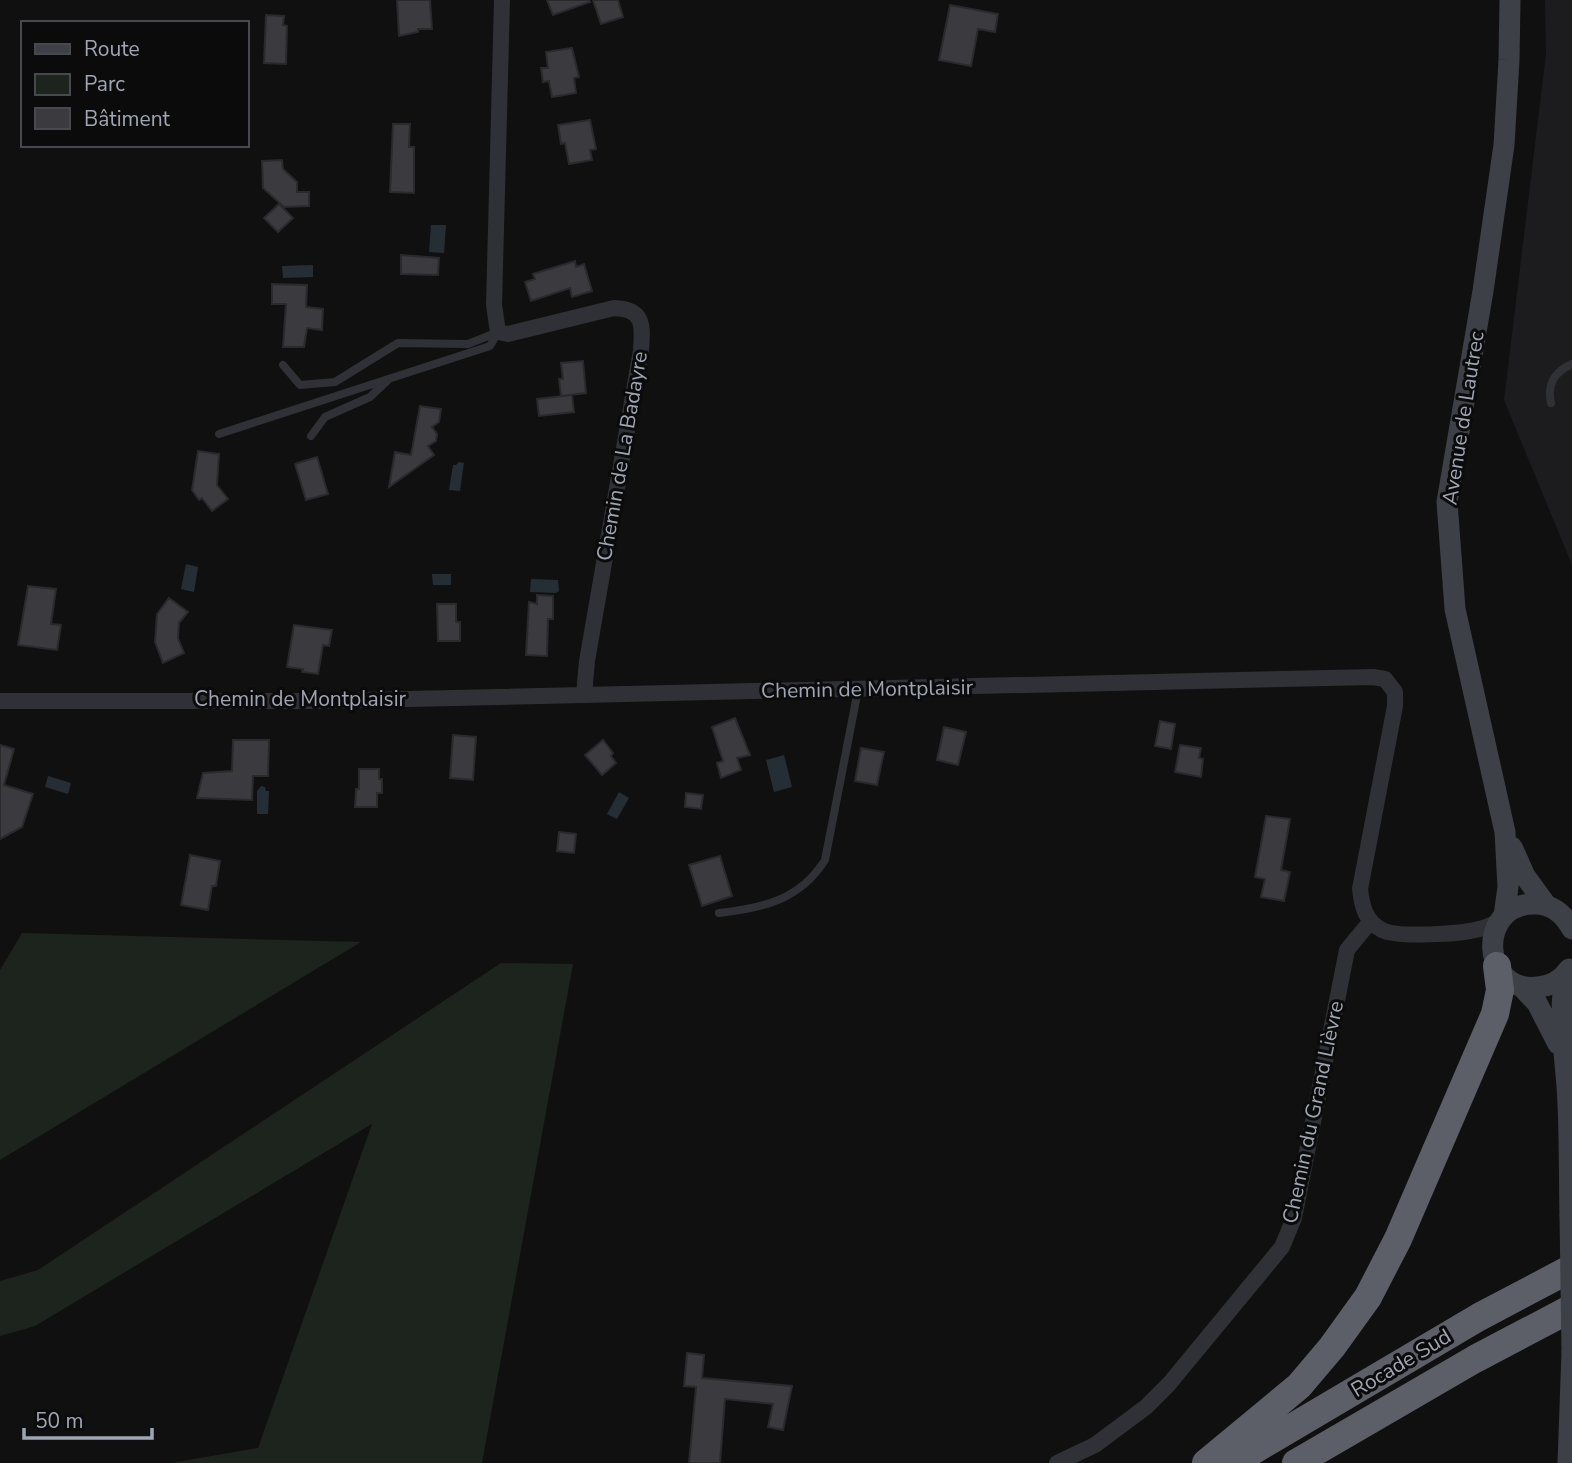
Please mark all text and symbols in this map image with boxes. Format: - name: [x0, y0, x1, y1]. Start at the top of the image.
- legend: [21, 21, 248, 147]
- text: Route: [84, 35, 140, 63]
- text: Parc: [84, 70, 125, 98]
- text: Bâtiment: [84, 105, 171, 133]
- street label: Avenue de Lautrec: [1435, 329, 1491, 507]
- street label: Chemin de La Badayre: [590, 349, 654, 563]
- street label: Chemin de Montplaisir: [761, 673, 974, 705]
- street label: Chemin de Montplaisir: [194, 685, 407, 713]
- street label: Chemin du Grand Lièvre: [1276, 998, 1350, 1226]
- street label: Rocade Sud: [1346, 1322, 1456, 1404]
- scale bar: [24, 1396, 152, 1440]
- text: 50 m: [35, 1407, 84, 1435]

